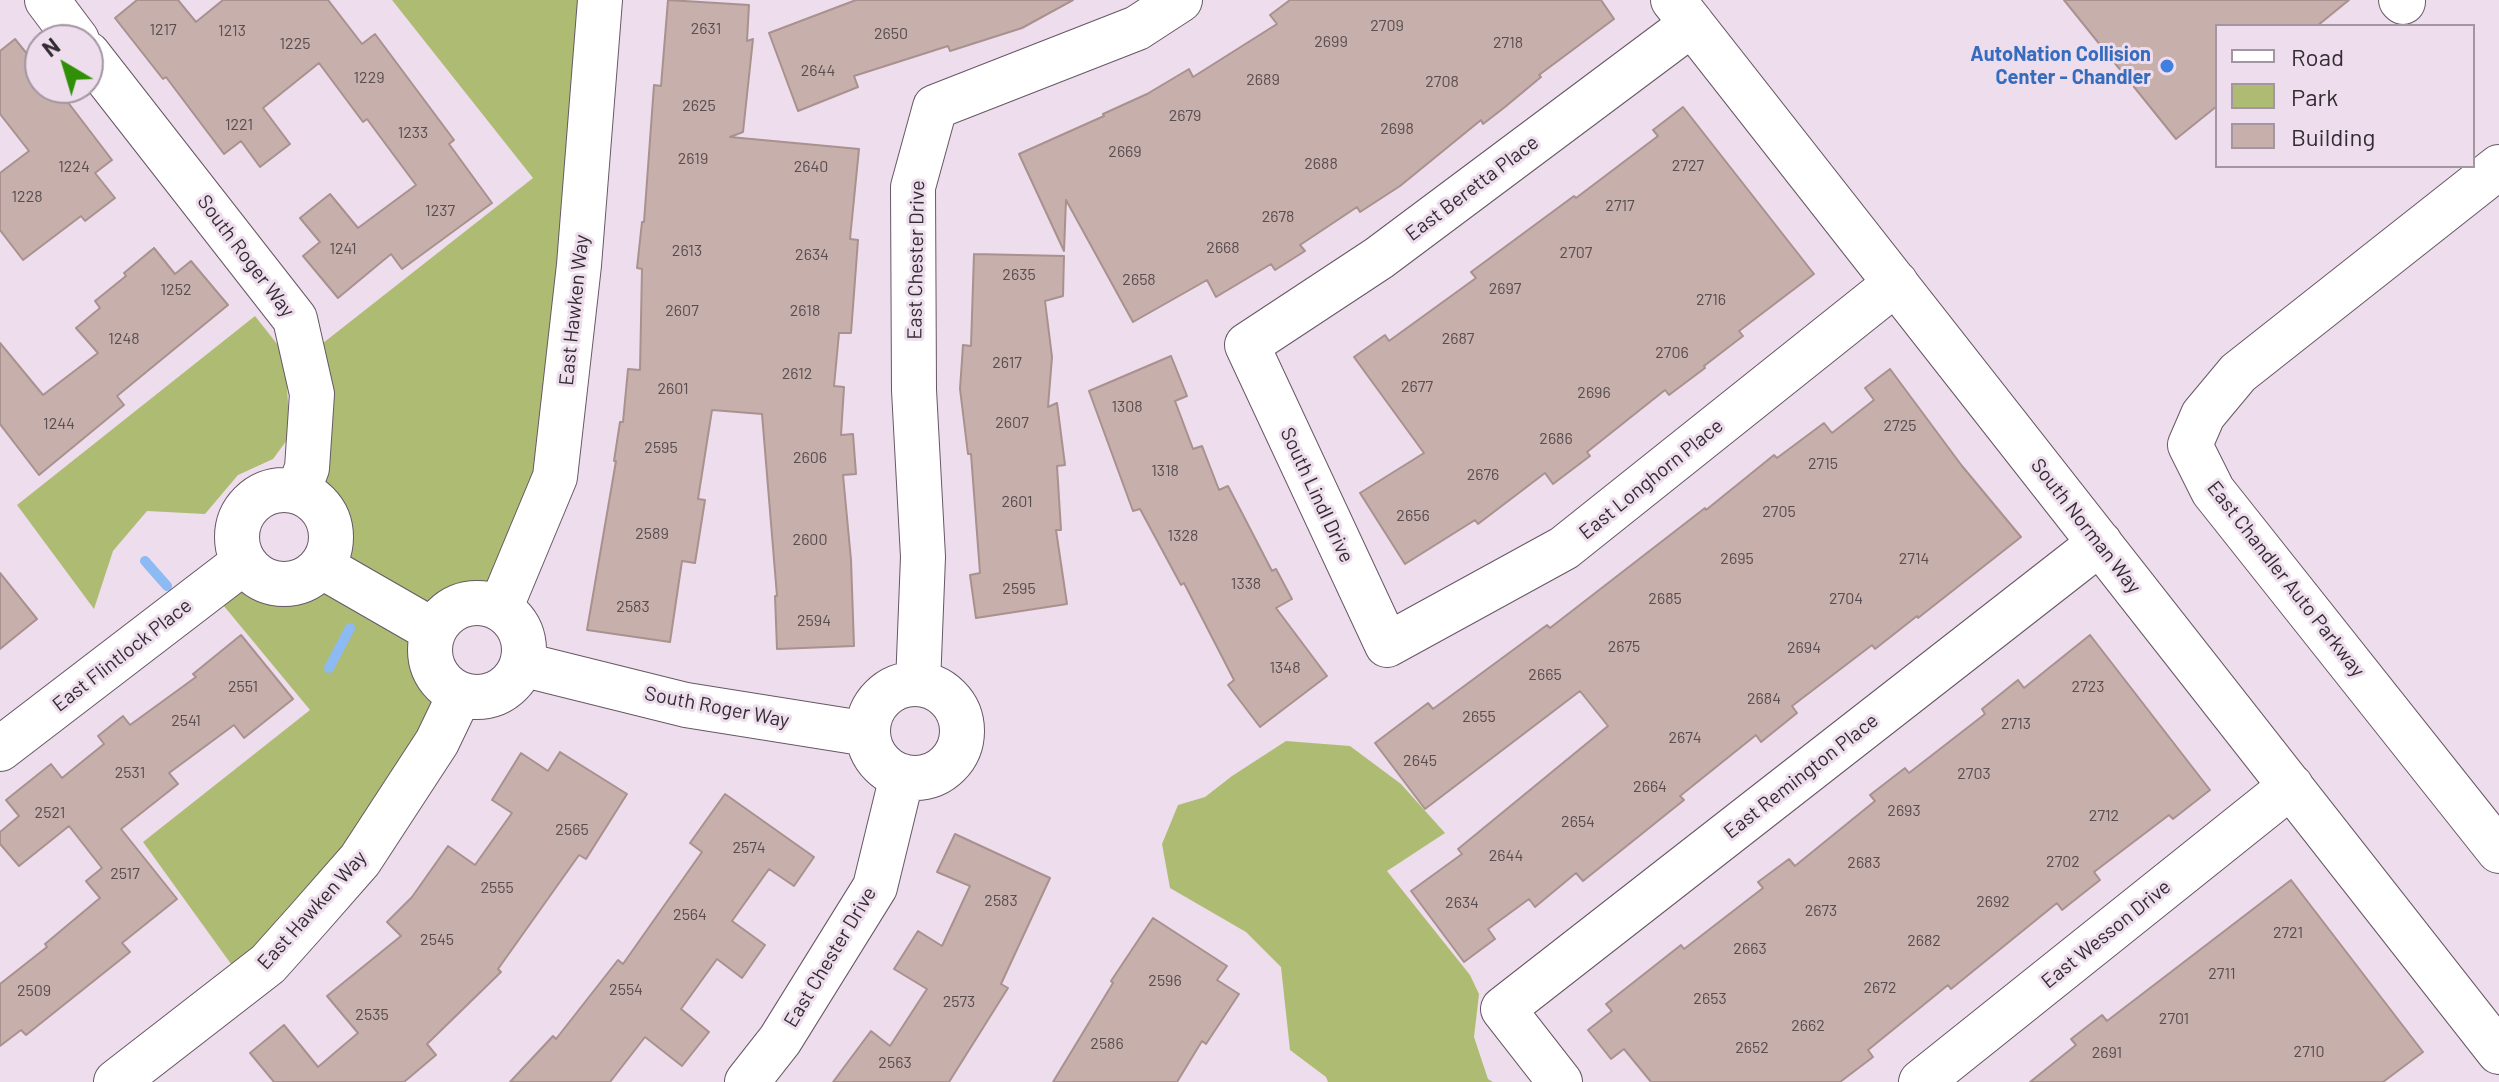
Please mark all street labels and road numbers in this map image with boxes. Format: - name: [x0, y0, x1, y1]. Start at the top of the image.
- street label: East Beretta Place: [1401, 130, 1543, 246]
- street label: East Chester Drive: [903, 180, 929, 340]
- street label: South Roger Way: [192, 190, 300, 322]
- street label: East Hawken Way: [554, 233, 594, 387]
- street label: East Longhorn Place: [1574, 414, 1728, 544]
- street label: South Lindl Drive: [1275, 424, 1359, 566]
- street label: South Norman Way: [2026, 454, 2146, 598]
- street label: East Chandler Auto Parkway: [2202, 476, 2370, 682]
- street label: East Flintlock Place: [48, 593, 196, 717]
- street label: South Roger Way: [643, 681, 791, 733]
- street label: East Remington Place: [1719, 708, 1883, 844]
- street label: East Hawken Way: [252, 846, 372, 974]
- street label: East Wesson Drive: [2036, 875, 2176, 993]
- street label: East Chester Drive: [779, 882, 881, 1032]

